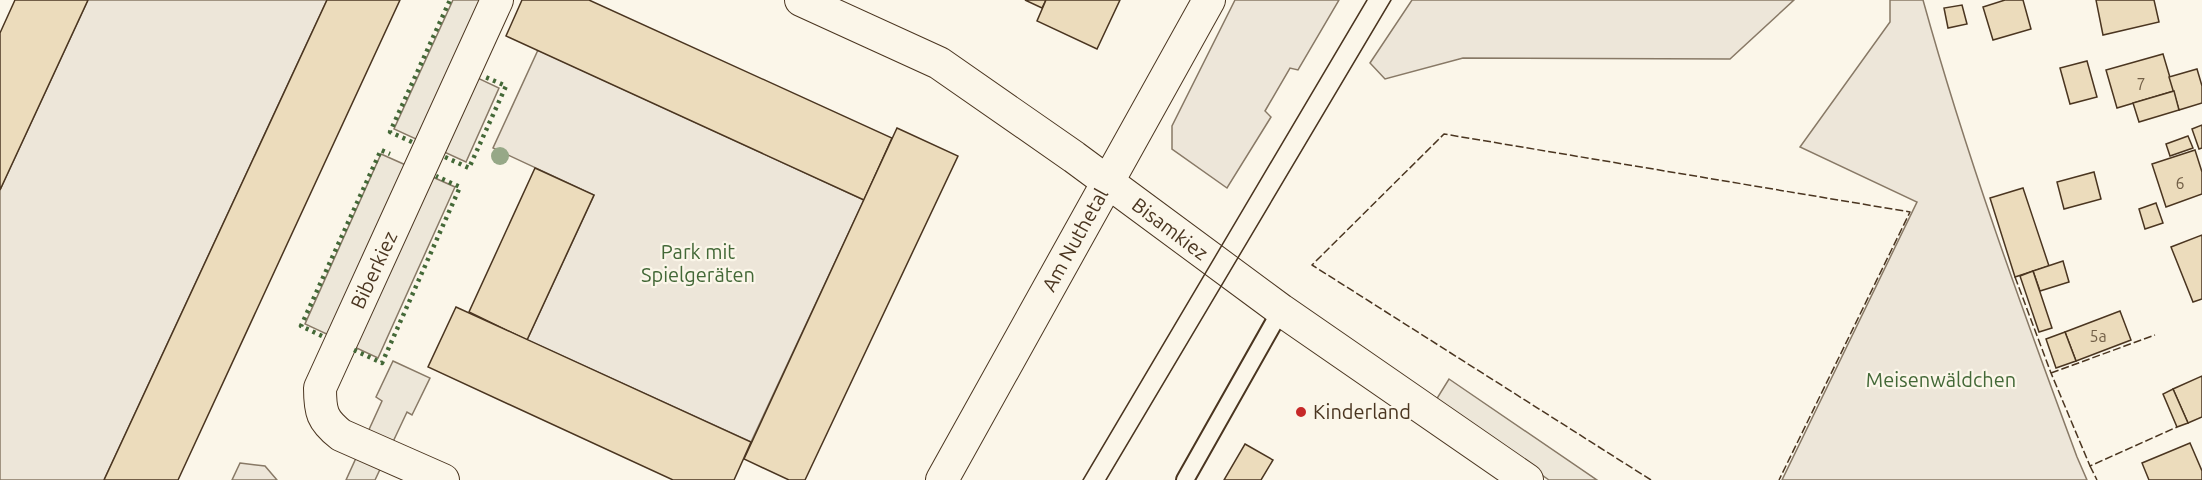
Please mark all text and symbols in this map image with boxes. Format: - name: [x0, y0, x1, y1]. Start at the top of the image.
- house number: 7: [2136, 75, 2146, 93]
- house number: 6: [2175, 174, 2185, 192]
- street label: Am Nuthetal: [1037, 184, 1112, 295]
- street label: Bisamkiez: [1128, 193, 1213, 265]
- street label: Biberkiez: [346, 227, 402, 312]
- park label: Park mit Spielgeräten: [641, 240, 755, 286]
- house number: 5a: [2089, 327, 2107, 345]
- park label: Meisenwäldchen: [1866, 368, 2016, 391]
- place label: Kinderland: [1313, 400, 1411, 423]
- marker: Kinderland: [1294, 405, 1308, 419]

